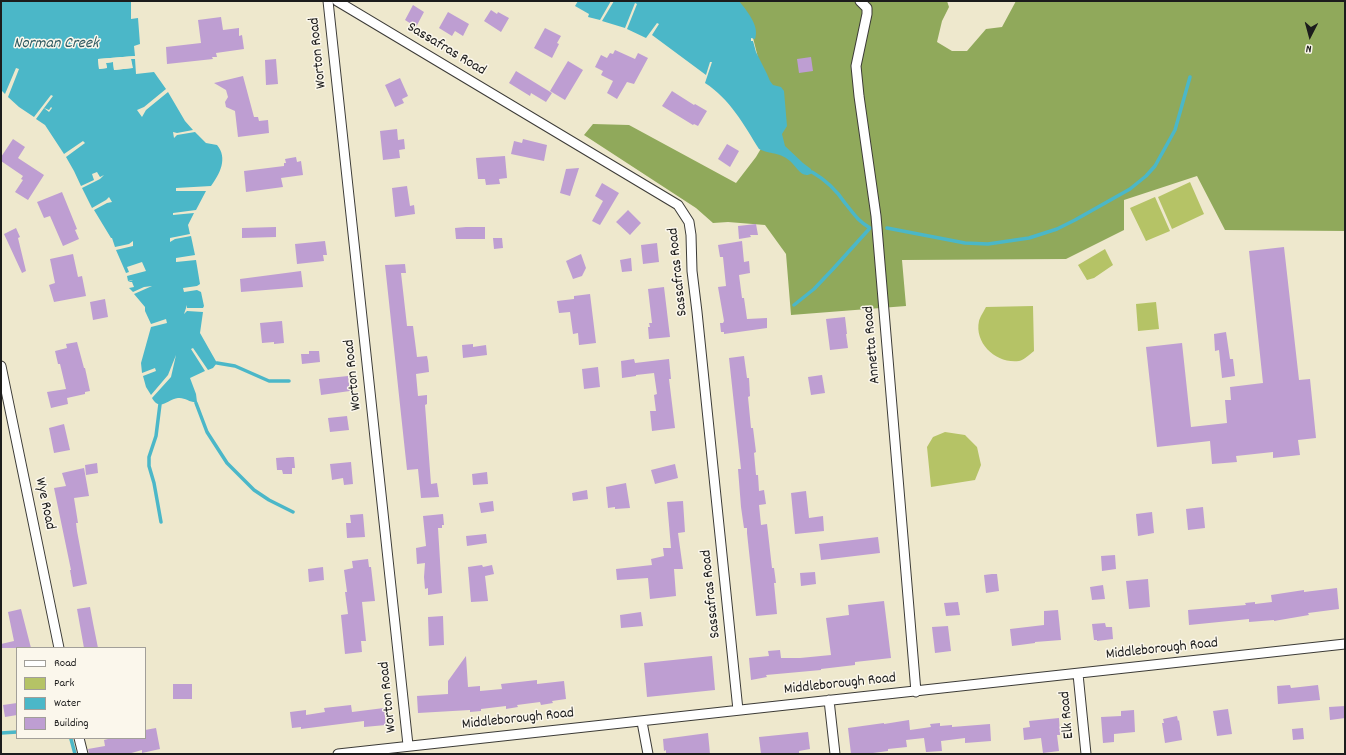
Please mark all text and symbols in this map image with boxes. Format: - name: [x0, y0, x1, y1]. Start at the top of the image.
- north arrow: [1290, 16, 1330, 56]
- street label: Worton Road: [306, 17, 332, 89]
- street label: Sassafras Road: [403, 19, 489, 81]
- water label: Norman Creek: [14, 35, 98, 55]
- text: N: [1305, 40, 1312, 56]
- street label: Sassafras Road: [665, 227, 693, 317]
- street label: Annetta Road: [861, 305, 885, 385]
- street label: Worton Road: [341, 339, 367, 411]
- street label: Wye Road: [30, 476, 58, 532]
- street label: Sassafras Road: [698, 549, 726, 639]
- street label: Middleborough Road: [1105, 635, 1219, 665]
- legend: [16, 647, 146, 739]
- text: Road: [54, 655, 76, 672]
- street label: Worton Road: [376, 661, 402, 733]
- street label: Middleborough Road: [783, 670, 897, 700]
- text: Park: [54, 675, 74, 692]
- street label: Elk Road: [1057, 690, 1079, 740]
- text: Water: [54, 695, 81, 712]
- street label: Middleborough Road: [461, 705, 575, 735]
- text: Building: [54, 715, 89, 732]

